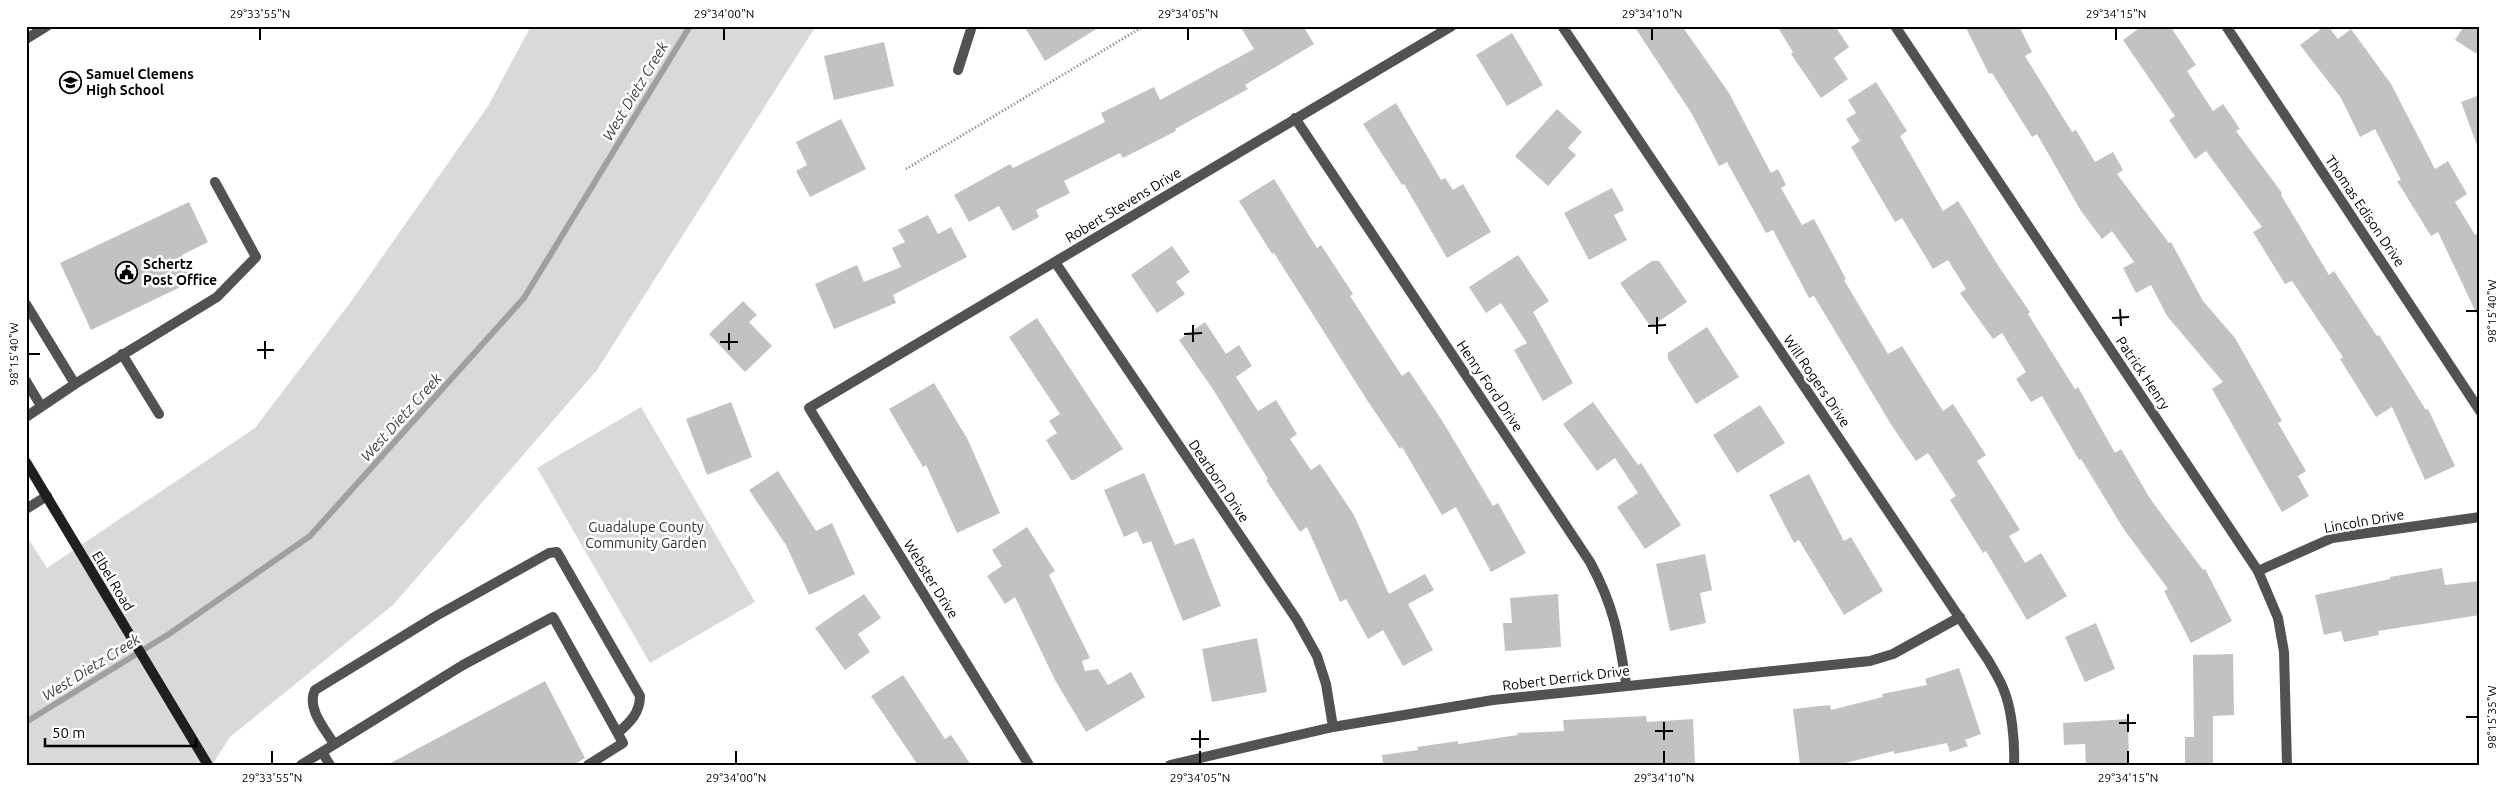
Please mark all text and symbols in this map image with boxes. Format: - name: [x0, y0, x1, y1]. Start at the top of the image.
- text: 29°33'55"N: [230, 7, 290, 20]
- text: 29°34'00"N: [694, 7, 754, 20]
- text: 29°34'05"N: [1158, 7, 1218, 20]
- text: 29°34'10"N: [1622, 7, 1682, 20]
- text: 29°34'15"N: [2086, 7, 2146, 20]
- water label: West Dietz Creek: [599, 38, 671, 144]
- place label: Samuel Clemens High School: [86, 66, 194, 98]
- school or university icon: Samuel Clemens High School: [58, 70, 82, 94]
- street label: Thomas Edison Drive: [2322, 152, 2408, 270]
- street label: Robert Stevens Drive: [1062, 164, 1184, 246]
- place label: Schertz Post Office: [143, 256, 217, 288]
- public building icon: Schertz Post Office: [115, 260, 139, 284]
- text: 98°15'40"W: [2485, 279, 2498, 343]
- text: 98°15'40"W: [7, 322, 20, 386]
- street label: Will Rogers Drive: [1780, 332, 1854, 430]
- street label: Patrick Henry: [2113, 334, 2173, 413]
- street label: Henry Ford Drive: [1454, 337, 1526, 435]
- water label: West Dietz Creek: [357, 369, 445, 464]
- street label: Dearborn Drive: [1185, 437, 1253, 525]
- street label: Lincoln Drive: [2323, 506, 2405, 536]
- park label: Guadalupe County Community Garden: [585, 519, 707, 551]
- street label: Webster Drive: [900, 537, 962, 621]
- street label: Elbel Road: [89, 548, 137, 614]
- water label: West Dietz Creek: [39, 630, 143, 704]
- street label: Robert Derrick Drive: [1501, 662, 1631, 694]
- text: 98°15'35"W: [2485, 685, 2498, 749]
- scale bar: [45, 716, 196, 748]
- text: 50 m: [52, 724, 85, 741]
- text: 29°33'55"N: [242, 771, 302, 784]
- text: 29°34'00"N: [706, 771, 766, 784]
- text: 29°34'05"N: [1170, 771, 1230, 784]
- text: 29°34'10"N: [1634, 771, 1694, 784]
- text: 29°34'15"N: [2098, 771, 2158, 784]

